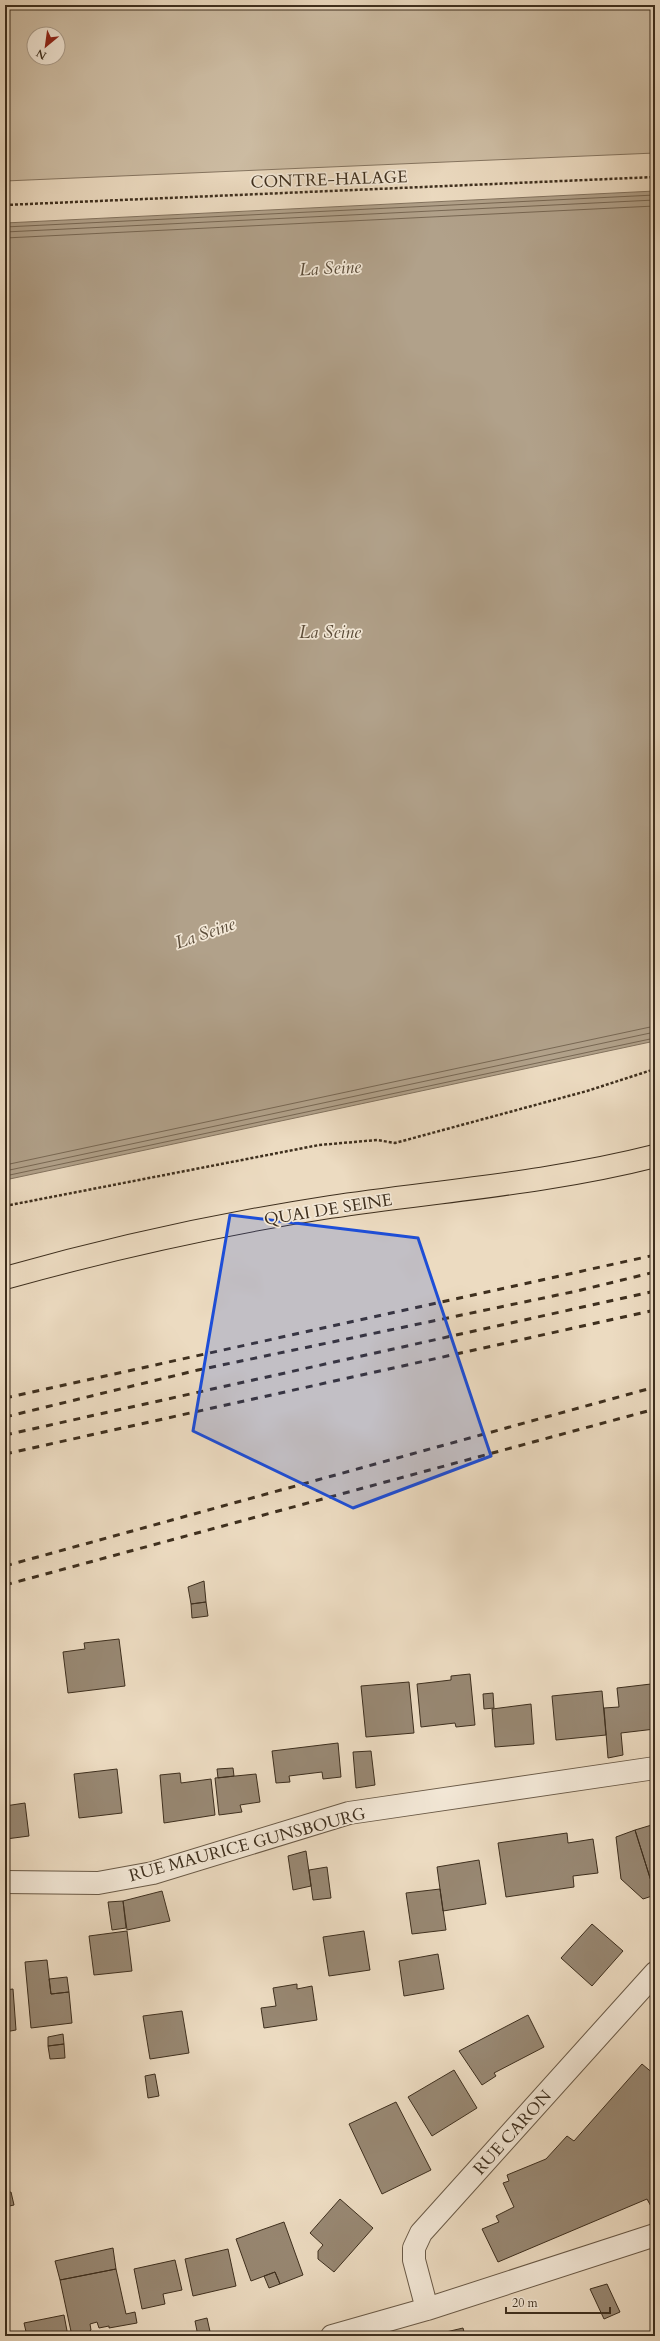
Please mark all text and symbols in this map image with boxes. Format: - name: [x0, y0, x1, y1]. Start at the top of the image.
- north arrow: [26, 26, 66, 66]
- text: N: [33, 45, 49, 63]
- street label: CONTRE-HALAGE: [250, 165, 408, 194]
- water label: La Seine: [298, 254, 363, 283]
- water label: La Seine: [299, 620, 362, 645]
- water label: La Seine: [172, 911, 239, 955]
- street label: QUAI DE SEINE: [262, 1188, 394, 1231]
- street label: RUE MAURICE GUNSBOURG: [126, 1802, 368, 1887]
- street label: RUE CARON: [468, 2085, 557, 2180]
- scale bar: [506, 2289, 610, 2315]
- text: 20 m: [512, 2295, 539, 2311]

